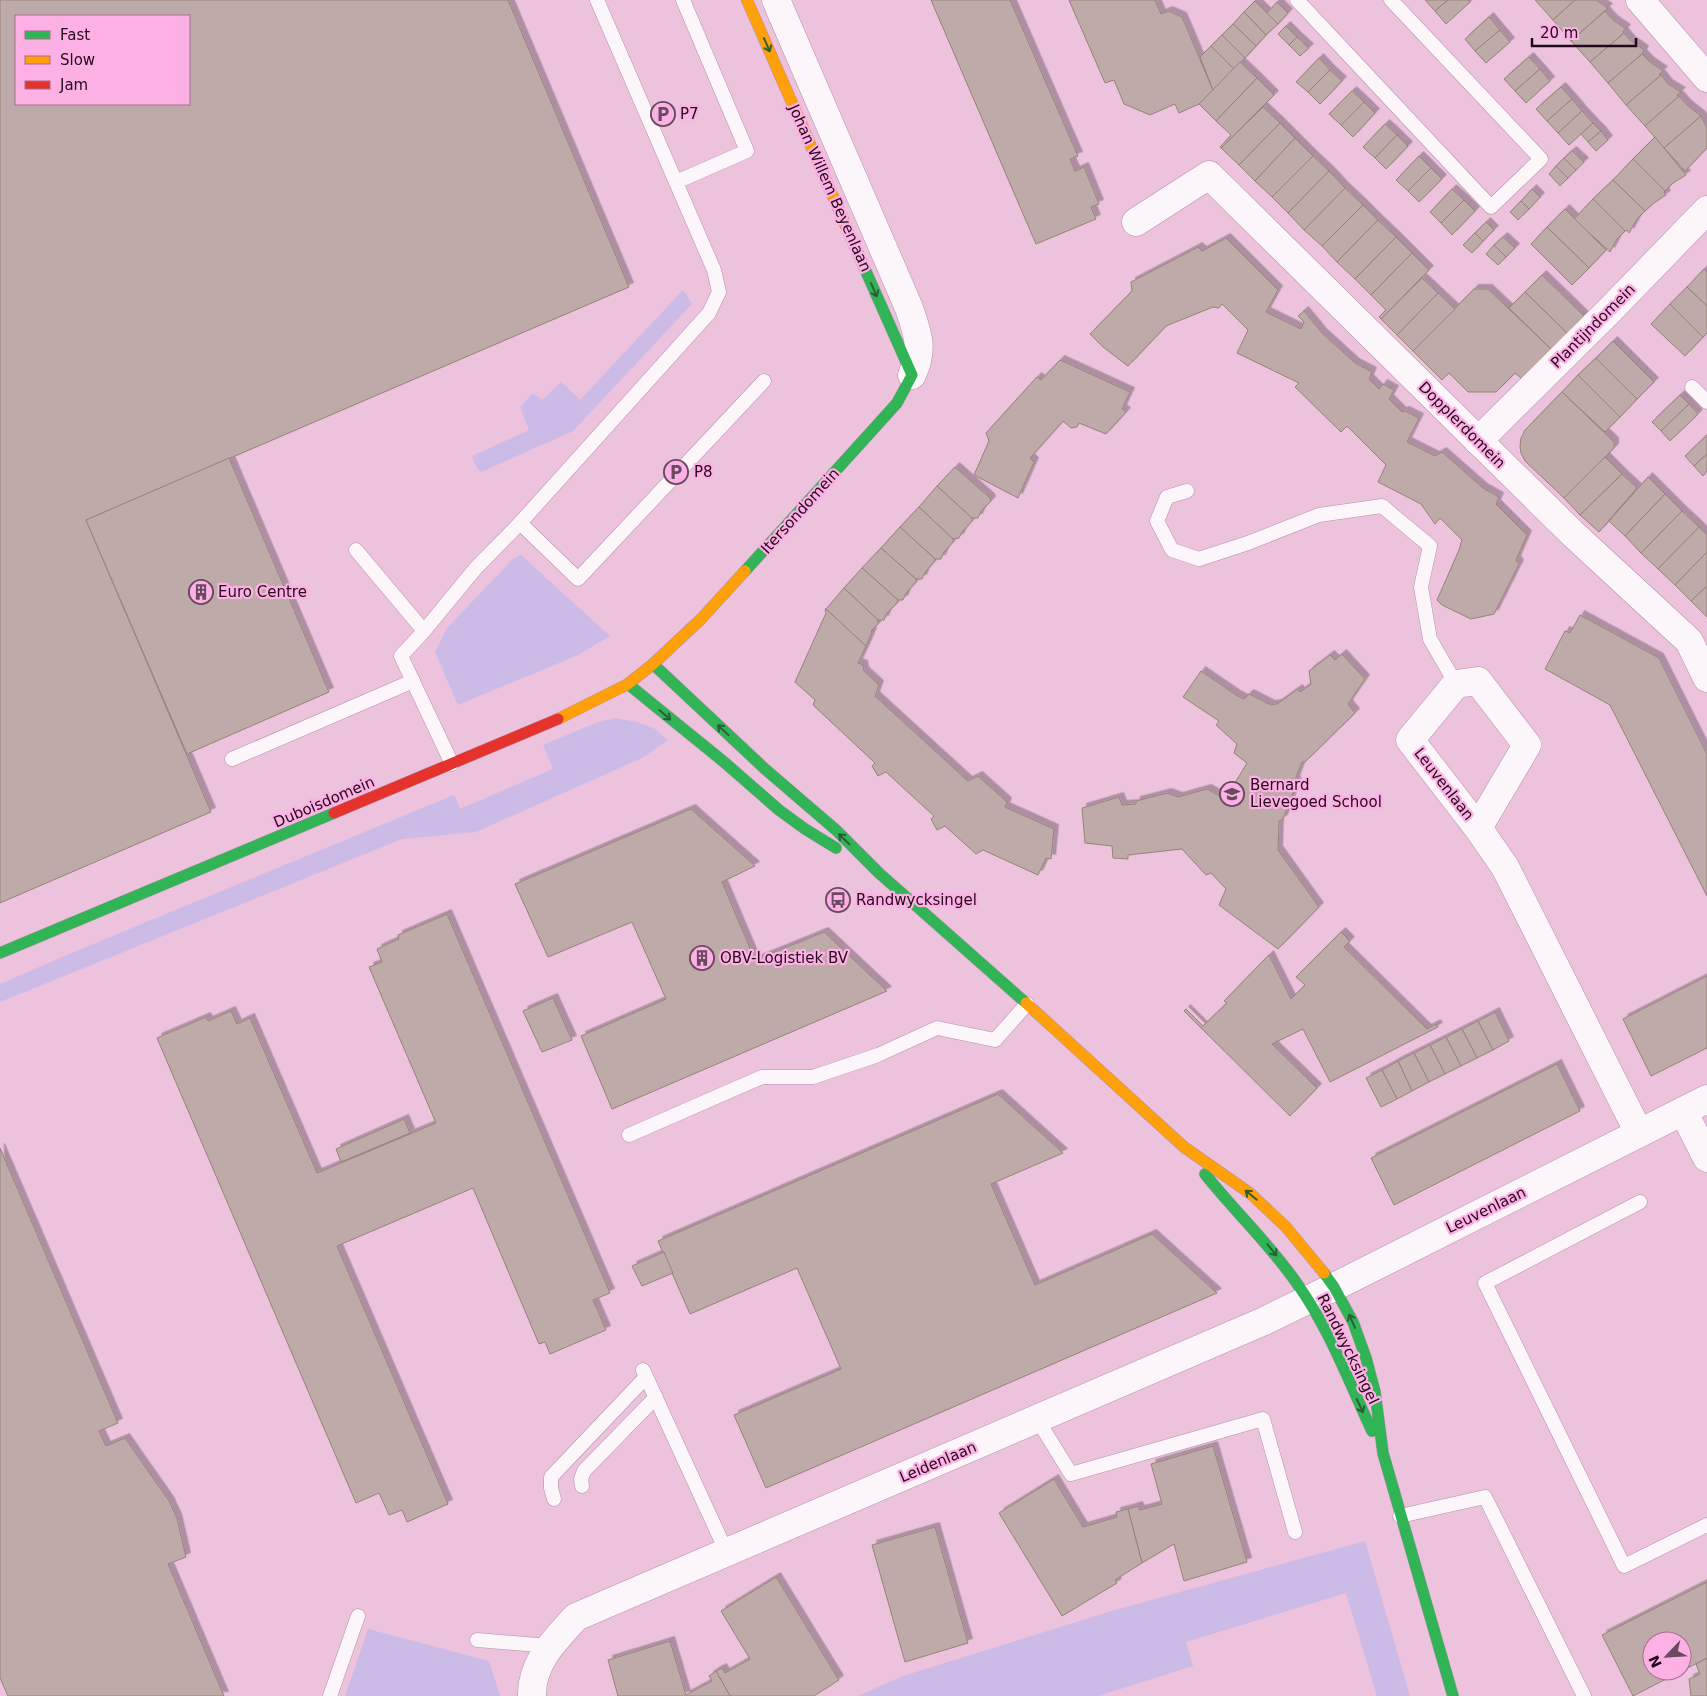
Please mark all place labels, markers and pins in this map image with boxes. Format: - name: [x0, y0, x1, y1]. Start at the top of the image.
- parking icon: P7: [650, 101, 676, 127]
- place label: P7: [680, 105, 699, 123]
- parking icon: P8: [663, 459, 689, 485]
- place label: P8: [694, 463, 713, 481]
- building icon: Euro Centre: [188, 579, 214, 605]
- place label: Euro Centre: [218, 583, 307, 601]
- place label: Bernard Lievegoed School: [1250, 776, 1382, 811]
- school or university icon: Bernard Lievegoed School: [1219, 781, 1245, 807]
- bus stop icon: Randwycksingel: [825, 887, 851, 913]
- place label: Randwycksingel: [856, 891, 977, 909]
- building icon: OBV-Logistiek BV: [689, 945, 715, 971]
- place label: OBV-Logistiek BV: [720, 949, 849, 967]

